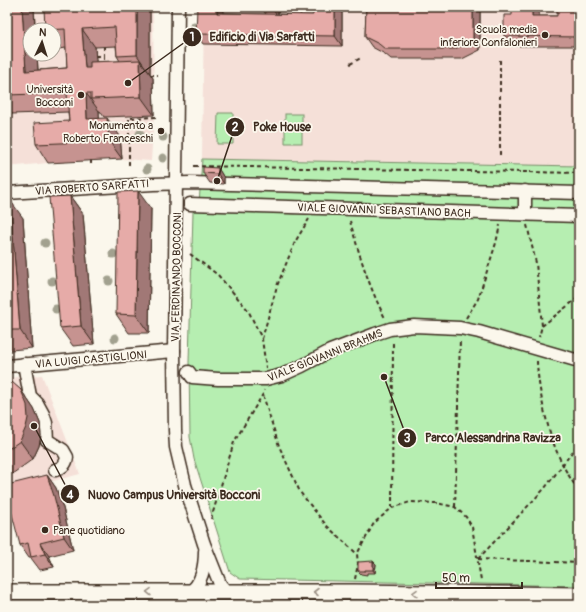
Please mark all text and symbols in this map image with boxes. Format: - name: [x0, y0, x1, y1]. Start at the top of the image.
- north arrow: [22, 22, 62, 62]
- place label: Scuola media inferiore Confalonieri: [441, 23, 537, 49]
- callout: Edificio di Via Sarfatti: [182, 25, 323, 49]
- text: N: [38, 26, 47, 39]
- text: 1: [190, 30, 194, 45]
- text: Edificio di Via Sarfatti: [210, 30, 314, 45]
- marker: Scuola media inferiore Confalonieri: [540, 30, 550, 40]
- place label: Università Bocconi: [27, 83, 73, 109]
- marker: Università Bocconi: [76, 90, 86, 100]
- callout: Poke House: [225, 115, 319, 139]
- place label: Monumento a Roberto Franceschi: [63, 119, 153, 145]
- text: 2: [232, 120, 239, 135]
- text: Poke House: [253, 120, 312, 135]
- marker: Monumento a Roberto Franceschi: [156, 126, 166, 136]
- street label: VIA ROBERTO SARFATTI: [34, 177, 150, 198]
- street label: VIALE GIOVANNI SEBASTIANO BACH: [297, 201, 471, 220]
- street label: VIA FERDINANDO BOCCONI: [169, 212, 184, 342]
- street label: VIALE GIOVANNI BRAHMS: [266, 326, 385, 384]
- street label: VIA LUIGI CASTIGLIONI: [35, 348, 148, 371]
- callout: Parco Alessandrina Ravizza: [397, 426, 569, 450]
- text: 3: [404, 431, 411, 446]
- text: Parco Alessandrina Ravizza: [425, 431, 561, 446]
- callout: Nuovo Campus Università Bocconi: [60, 482, 268, 506]
- text: 4: [66, 488, 74, 503]
- text: Nuovo Campus Università Bocconi: [88, 488, 260, 503]
- place label: Pane quotidiano: [53, 524, 125, 537]
- marker: Pane quotidiano: [40, 525, 50, 535]
- scale bar: [436, 564, 522, 590]
- text: 50 m: [442, 571, 470, 586]
- one-way arrow: [146, 588, 152, 596]
- one-way arrow: [313, 588, 319, 596]
- one-way arrow: [412, 589, 418, 597]

